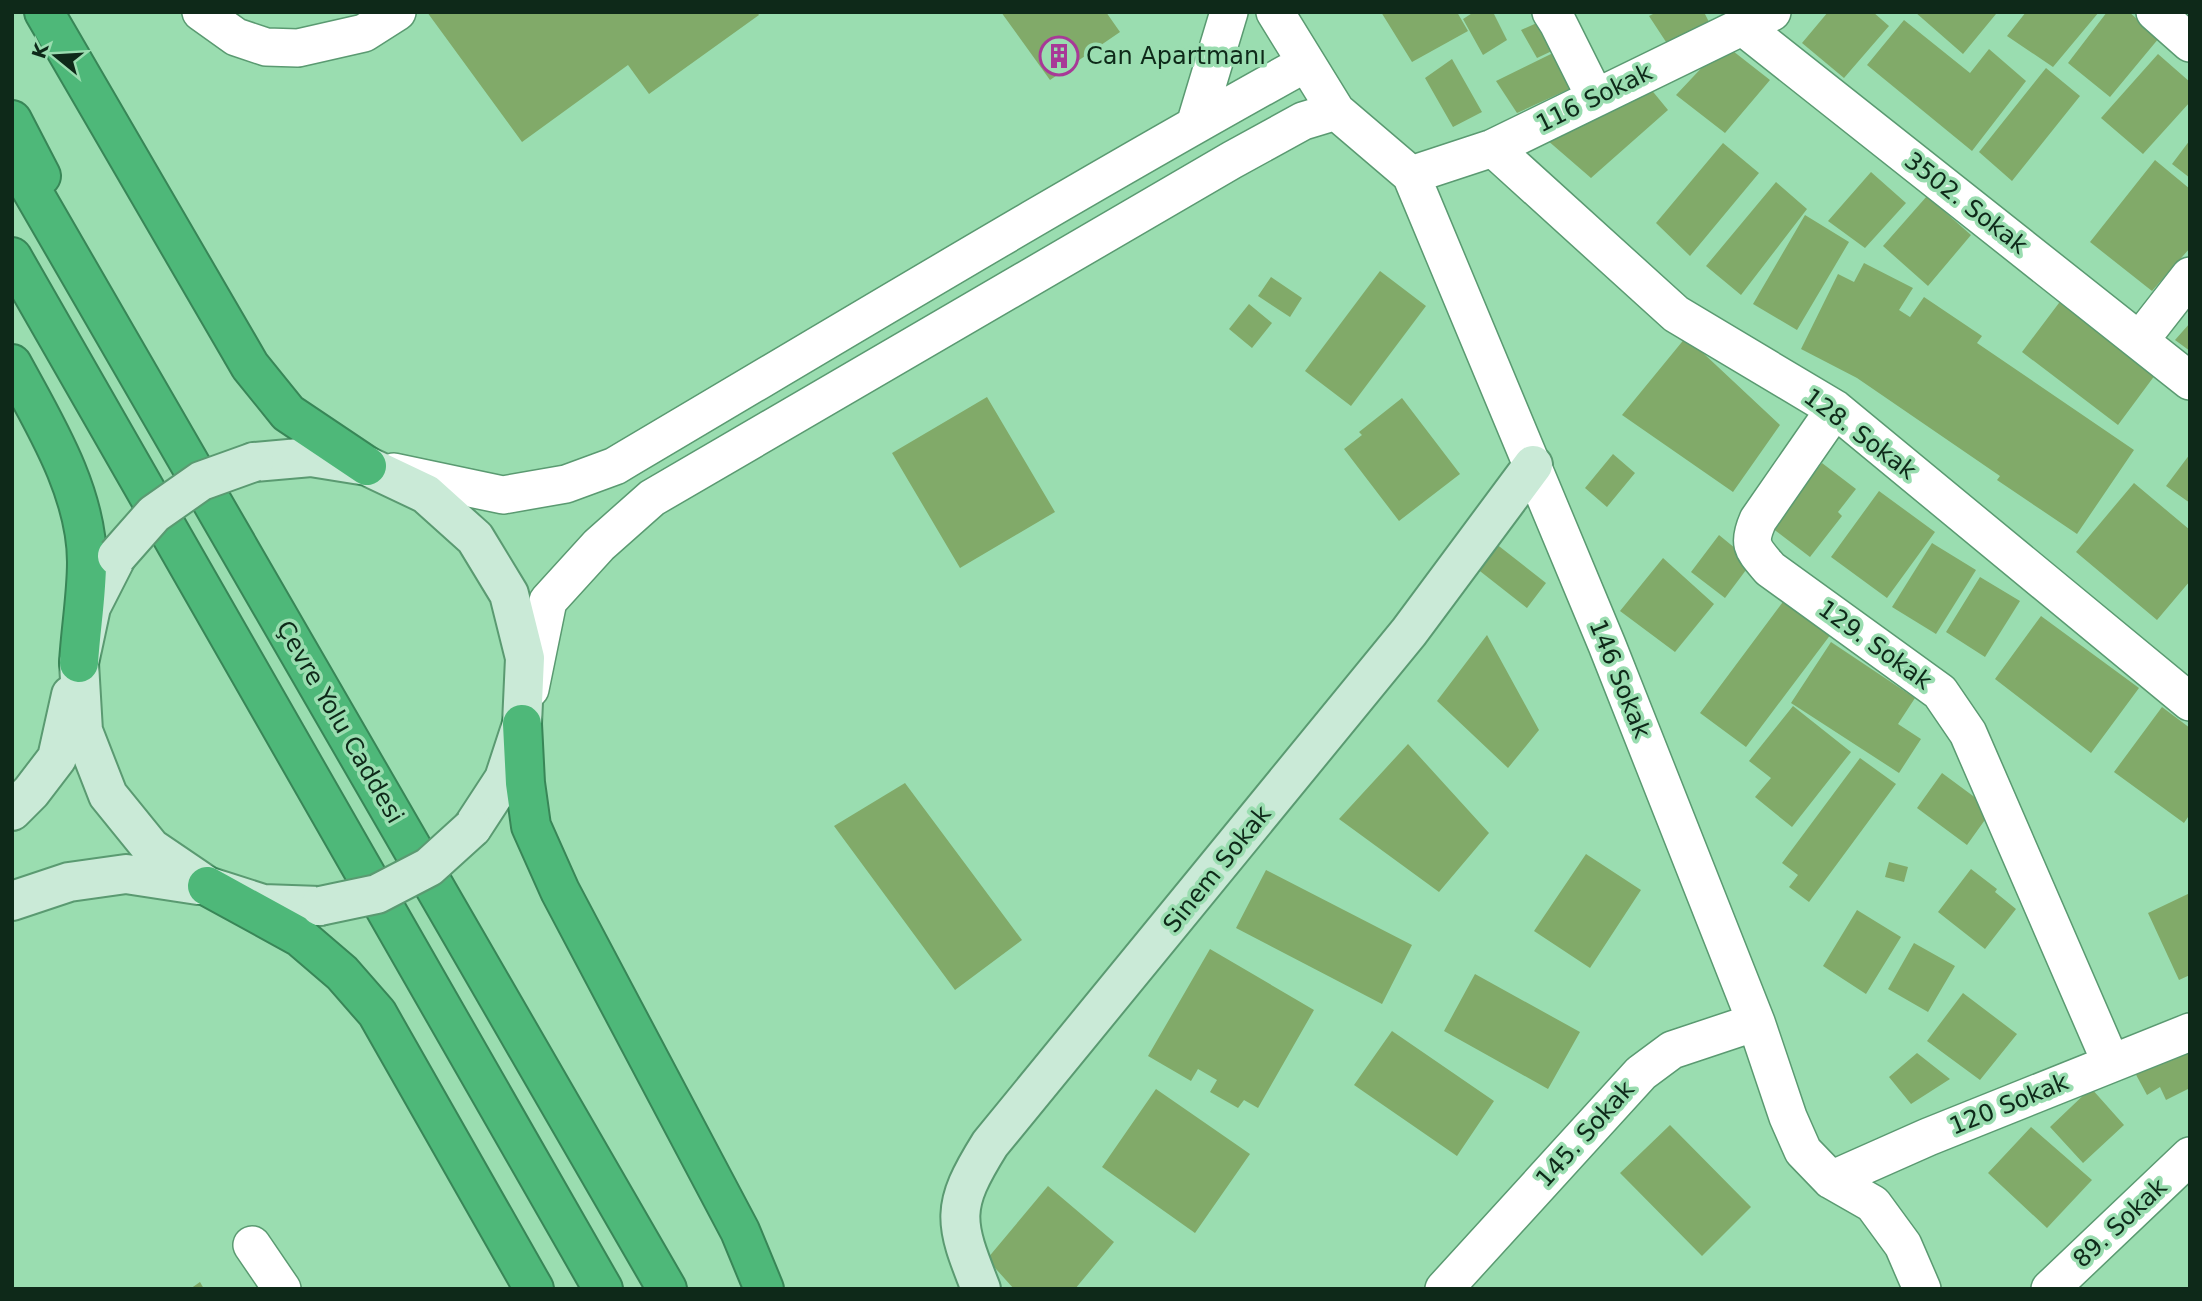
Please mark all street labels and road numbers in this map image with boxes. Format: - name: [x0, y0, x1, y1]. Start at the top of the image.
- street label: 116 Sokak: [1531, 58, 1657, 138]
- street label: 3502. Sokak: [1899, 146, 2033, 260]
- street label: 128. Sokak: [1798, 383, 1922, 485]
- street label: 129. Sokak: [1813, 595, 1937, 695]
- street label: Çevre Yolu Caddesi: [271, 616, 409, 828]
- street label: 146 Sokak: [1584, 616, 1657, 742]
- street label: Sinem Sokak: [1157, 800, 1277, 938]
- street label: 120 Sokak: [1946, 1067, 2072, 1140]
- street label: 145. Sokak: [1530, 1075, 1640, 1193]
- street label: 89. Sokak: [2067, 1173, 2173, 1273]

